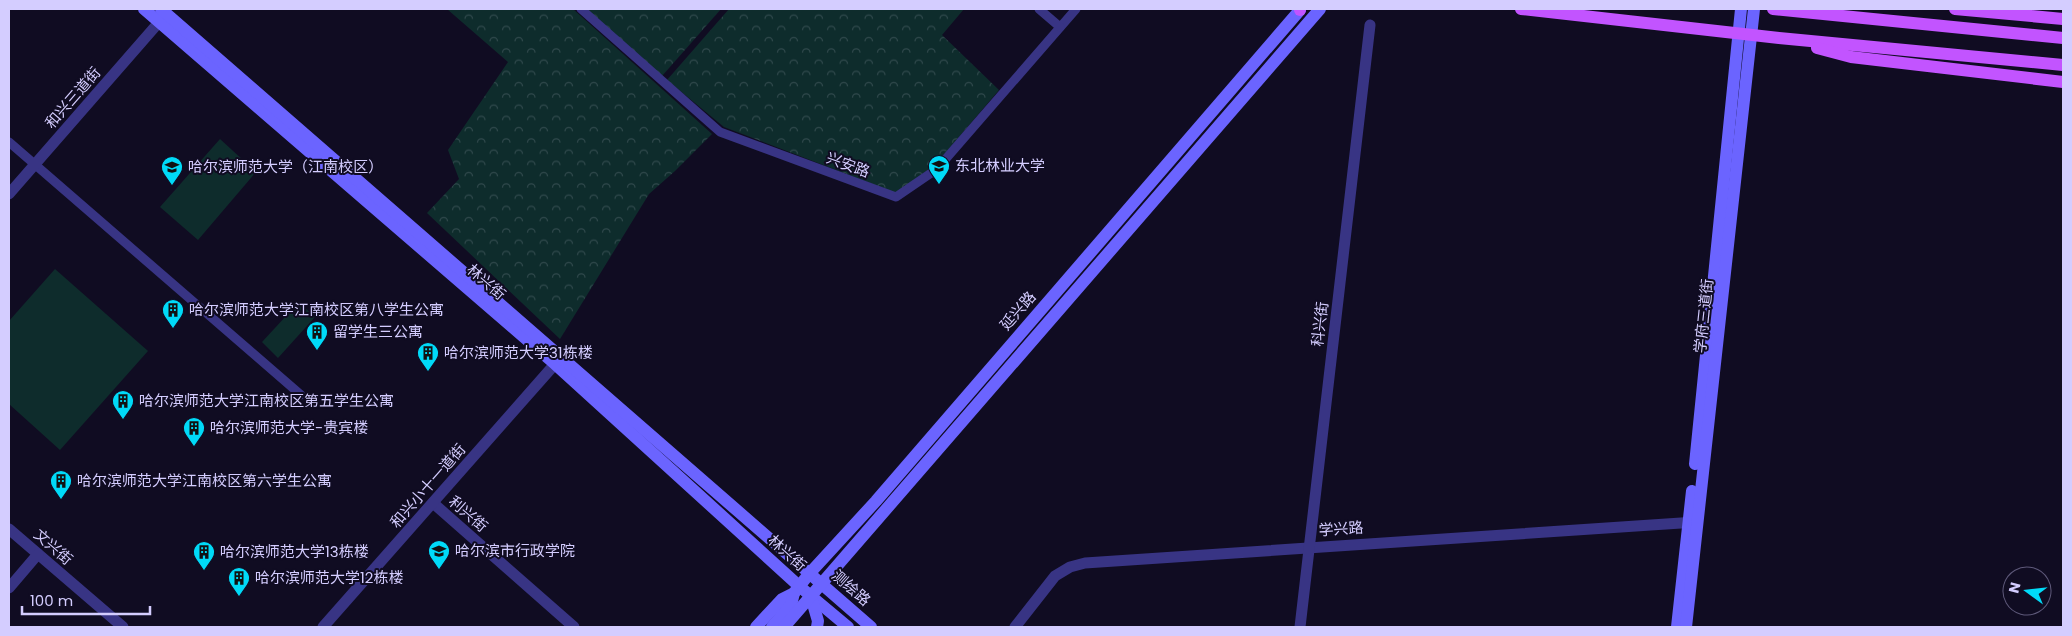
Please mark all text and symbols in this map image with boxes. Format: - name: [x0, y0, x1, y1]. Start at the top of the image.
- street label: 和兴三道街: [40, 62, 105, 133]
- street label: 兴安路: [823, 147, 873, 182]
- school or university icon: 东北林业大学: [927, 154, 951, 185]
- school or university icon: 哈尔滨师范大学（江南校区）: [160, 155, 184, 186]
- place label: 东北林业大学: [955, 155, 1045, 176]
- place label: 哈尔滨师范大学（江南校区）: [188, 156, 383, 177]
- street label: 林兴街: [462, 259, 510, 304]
- street label: 学府三道街: [1689, 278, 1718, 354]
- street label: 延兴路: [995, 287, 1040, 335]
- building icon: 哈尔滨师范大学江南校区第八学生公寓: [161, 298, 185, 329]
- place label: 哈尔滨师范大学江南校区第八学生公寓: [189, 299, 444, 320]
- street label: 科兴街: [1306, 300, 1333, 348]
- building icon: 留学生三公寓: [305, 320, 329, 351]
- place label: 留学生三公寓: [333, 321, 423, 342]
- building icon: 哈尔滨师范大学31栋楼: [416, 341, 440, 372]
- place label: 哈尔滨师范大学31栋楼: [444, 342, 593, 363]
- building icon: 哈尔滨师范大学江南校区第五学生公寓: [111, 389, 135, 420]
- place label: 哈尔滨师范大学江南校区第五学生公寓: [139, 390, 394, 411]
- building icon: 哈尔滨师范大学-贵宾楼: [182, 416, 206, 447]
- place label: 哈尔滨师范大学-贵宾楼: [210, 417, 368, 438]
- street label: 和兴小十一道街: [385, 439, 470, 532]
- building icon: 哈尔滨师范大学江南校区第六学生公寓: [49, 469, 73, 500]
- place label: 哈尔滨师范大学江南校区第六学生公寓: [77, 470, 332, 491]
- street label: 利兴街: [444, 491, 492, 536]
- street label: 学兴路: [1318, 516, 1364, 541]
- street label: 文兴街: [29, 524, 77, 569]
- street label: 林兴街: [764, 530, 811, 575]
- school or university icon: 哈尔滨市行政学院: [427, 539, 451, 570]
- building icon: 哈尔滨师范大学13栋楼: [192, 540, 216, 571]
- place label: 哈尔滨市行政学院: [455, 540, 575, 561]
- place label: 哈尔滨师范大学13栋楼: [220, 541, 369, 562]
- street label: 测绘路: [827, 565, 875, 610]
- building icon: 哈尔滨师范大学12栋楼: [227, 566, 251, 597]
- north arrow: [2002, 566, 2052, 616]
- place label: 哈尔滨师范大学12栋楼: [255, 567, 403, 588]
- text: N: [2003, 580, 2025, 595]
- scale bar: [22, 584, 150, 616]
- text: 100 m: [30, 590, 73, 611]

